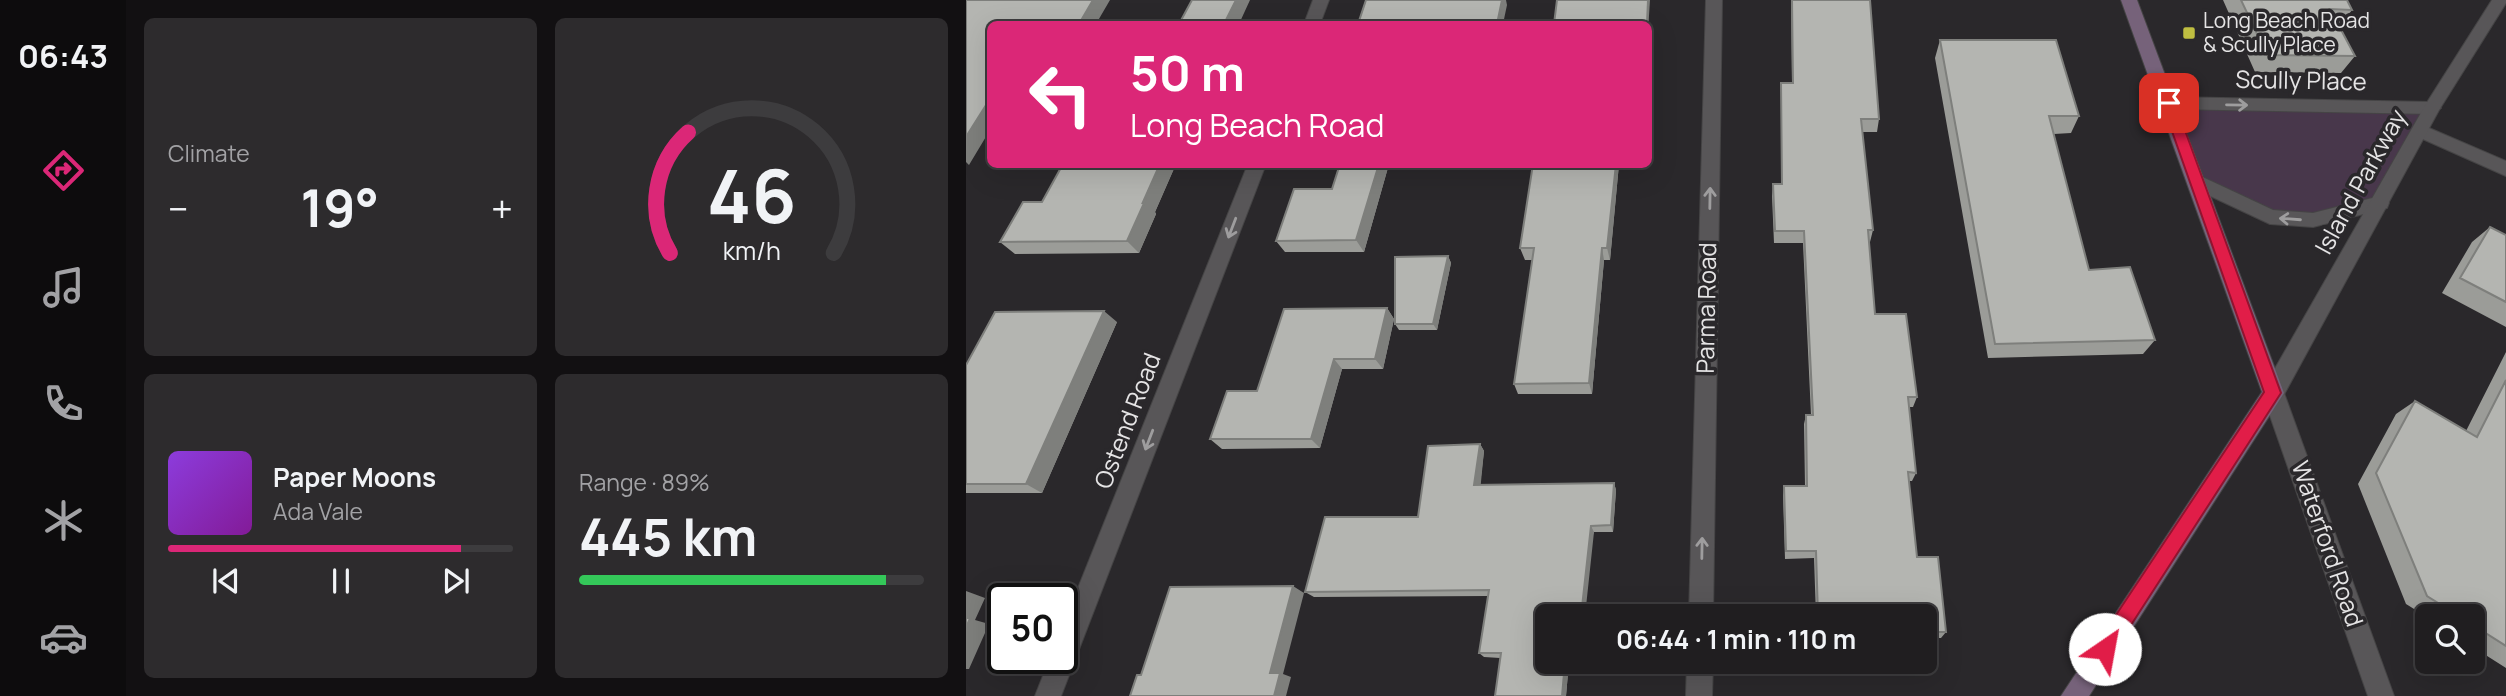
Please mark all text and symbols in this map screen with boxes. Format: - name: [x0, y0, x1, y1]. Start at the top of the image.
- place label: Long Beach Road & Scully Place: [2203, 6, 2370, 58]
- marker: Long Beach Road & Scully Place: [2181, 25, 2197, 41]
- text: 06:43: [18, 34, 108, 78]
- text: 50 m: [1130, 39, 1245, 106]
- icon: left: [1015, 49, 1106, 140]
- street label: Scully Place: [2235, 62, 2367, 97]
- pin: [2139, 73, 2199, 133]
- icon: arrive: [2150, 84, 2188, 122]
- one-way arrow: [2225, 98, 2248, 111]
- text: Long Beach Road: [1130, 103, 1384, 147]
- street label: Island Parkway: [2306, 103, 2413, 260]
- text: Climate: [168, 137, 250, 169]
- text: 46: [707, 145, 796, 245]
- icon: directions: [39, 146, 88, 195]
- text: 19°: [301, 172, 379, 243]
- text: −: [168, 182, 189, 234]
- text: +: [491, 182, 513, 234]
- one-way arrow: [1703, 187, 1717, 210]
- one-way arrow: [2279, 212, 2302, 225]
- one-way arrow: [1224, 217, 1237, 238]
- text: km/h: [722, 233, 781, 268]
- street label: Parma Road: [1688, 242, 1723, 374]
- icon: music: [39, 263, 88, 312]
- street label: Ostend Road: [1086, 348, 1168, 493]
- icon: phone: [39, 379, 88, 428]
- one-way arrow: [1141, 428, 1154, 450]
- street label: Waterford Road: [2285, 456, 2372, 631]
- text: Paper Moons: [273, 459, 436, 495]
- text: Range · 89%: [579, 466, 710, 498]
- text: Ada Vale: [273, 495, 363, 527]
- icon: climate: [39, 496, 88, 545]
- text: 445 km: [579, 501, 757, 572]
- one-way arrow: [1695, 537, 1709, 560]
- icon: previous: [207, 562, 245, 600]
- icon: pause: [322, 562, 360, 600]
- icon: next: [437, 562, 475, 600]
- speed limit sign: 50: [987, 583, 1078, 674]
- map controls: [2415, 604, 2485, 674]
- button: search: [2415, 604, 2485, 674]
- position arrow: [2068, 612, 2142, 686]
- icon: car: [39, 613, 88, 662]
- text: 06:44 · 1 min · 110 m: [1616, 621, 1856, 657]

